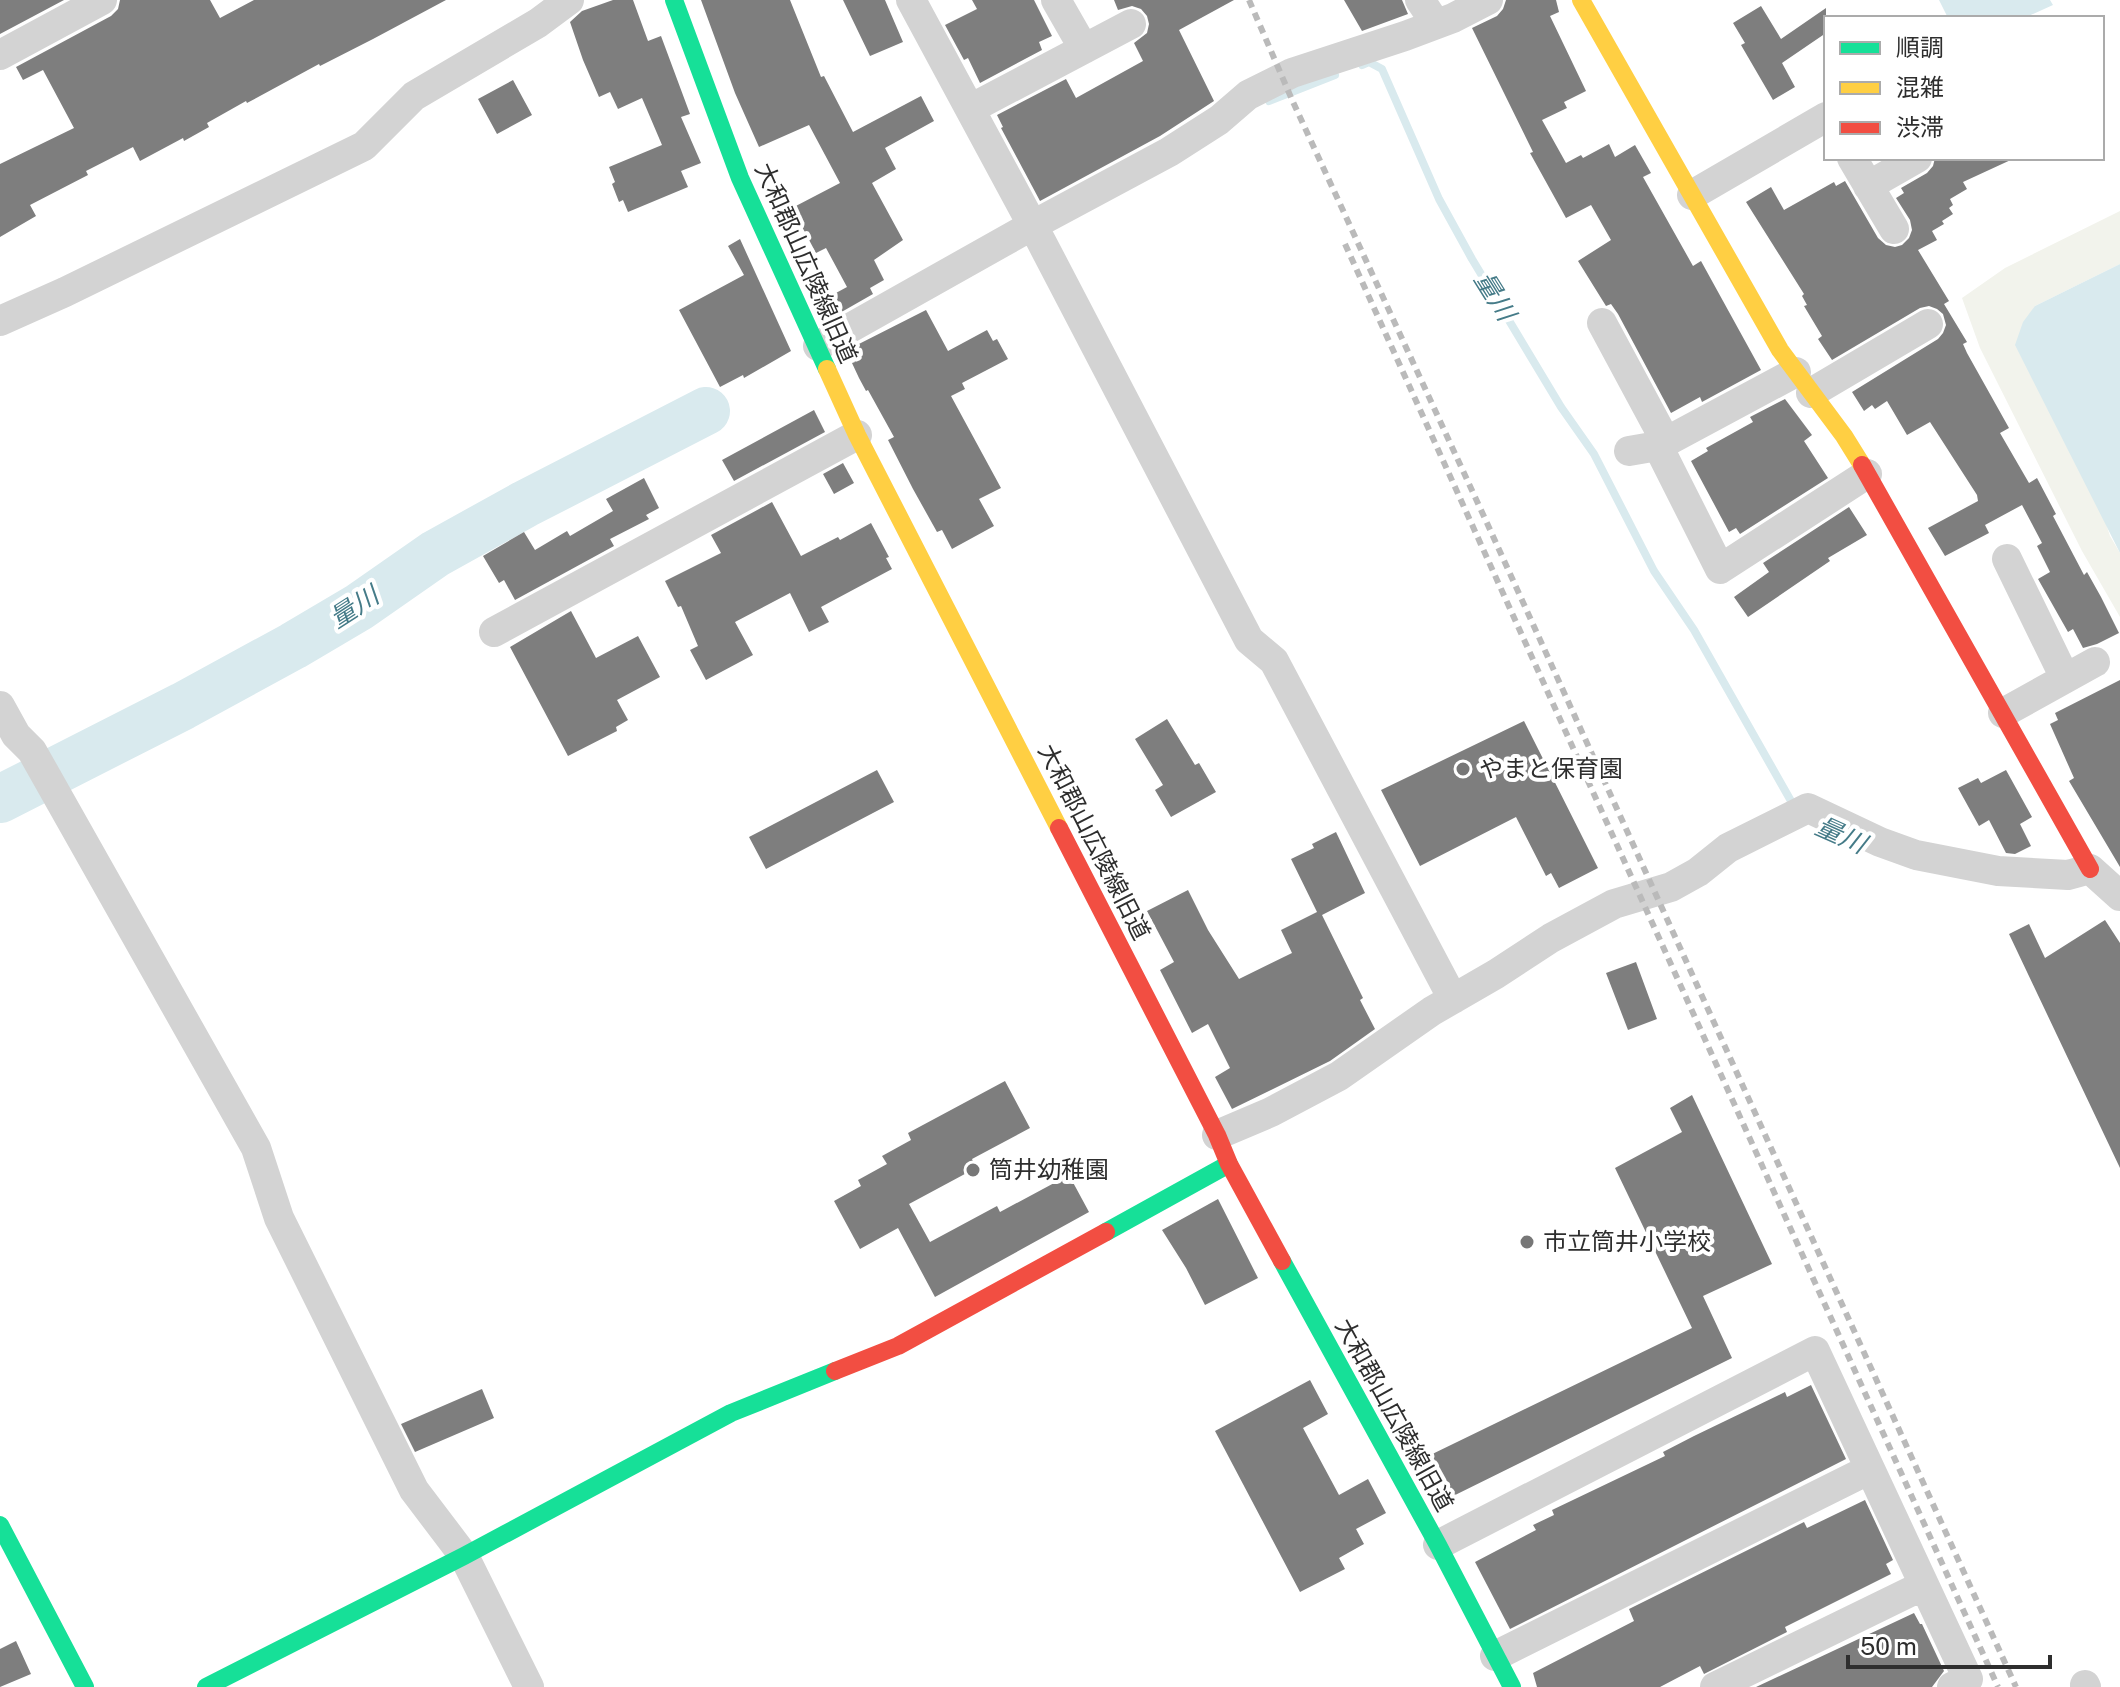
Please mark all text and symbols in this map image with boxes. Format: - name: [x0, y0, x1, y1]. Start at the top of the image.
- legend: [1824, 16, 2104, 160]
- text: 順調: [1896, 33, 1944, 61]
- text: 混雑: [1896, 73, 1944, 101]
- text: 渋滞: [1896, 113, 1944, 141]
- street label: 大和郡山広陵線旧道: [750, 158, 864, 367]
- water label: 量川: [1468, 265, 1524, 329]
- water label: 量川: [323, 578, 386, 634]
- street label: 大和郡山広陵線旧道: [1033, 739, 1156, 944]
- place label: やまと保育園: [1479, 754, 1623, 782]
- marker: やまと保育園: [1454, 760, 1472, 778]
- water label: 量川: [1811, 810, 1874, 860]
- place label: 筒井幼稚園: [989, 1155, 1109, 1183]
- marker: 筒井幼稚園: [964, 1161, 982, 1179]
- place label: 市立筒井小学校: [1543, 1227, 1711, 1255]
- marker: 市立筒井小学校: [1518, 1233, 1536, 1251]
- street label: 大和郡山広陵線旧道: [1330, 1313, 1459, 1516]
- scale bar: [1848, 1619, 2050, 1669]
- text: 50 m: [1860, 1632, 1917, 1660]

